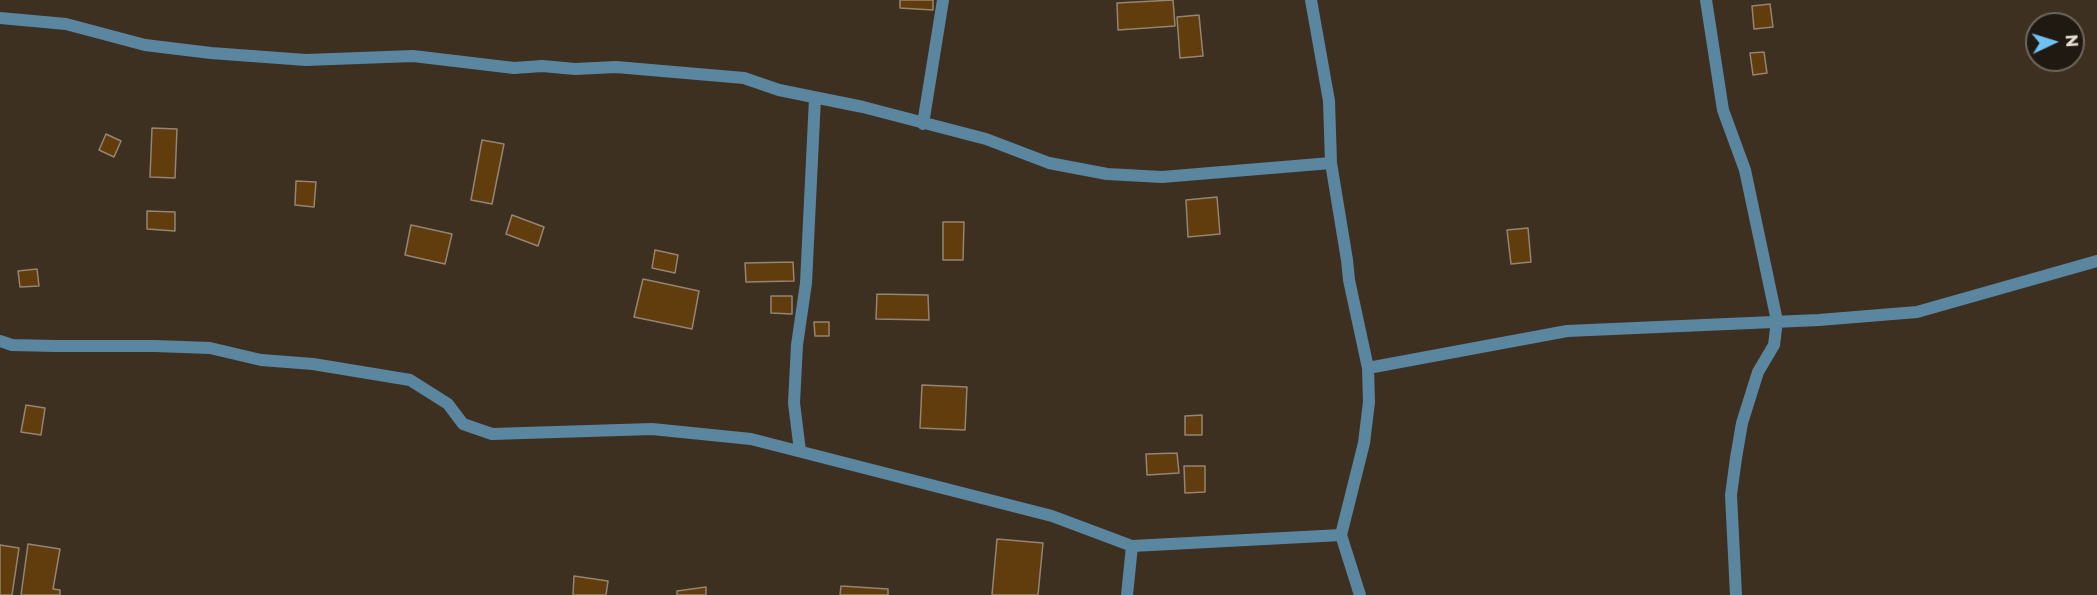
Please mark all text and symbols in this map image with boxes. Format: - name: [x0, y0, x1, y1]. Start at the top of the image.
- north arrow: [2025, 12, 2085, 72]
- text: N: [2062, 34, 2081, 48]

